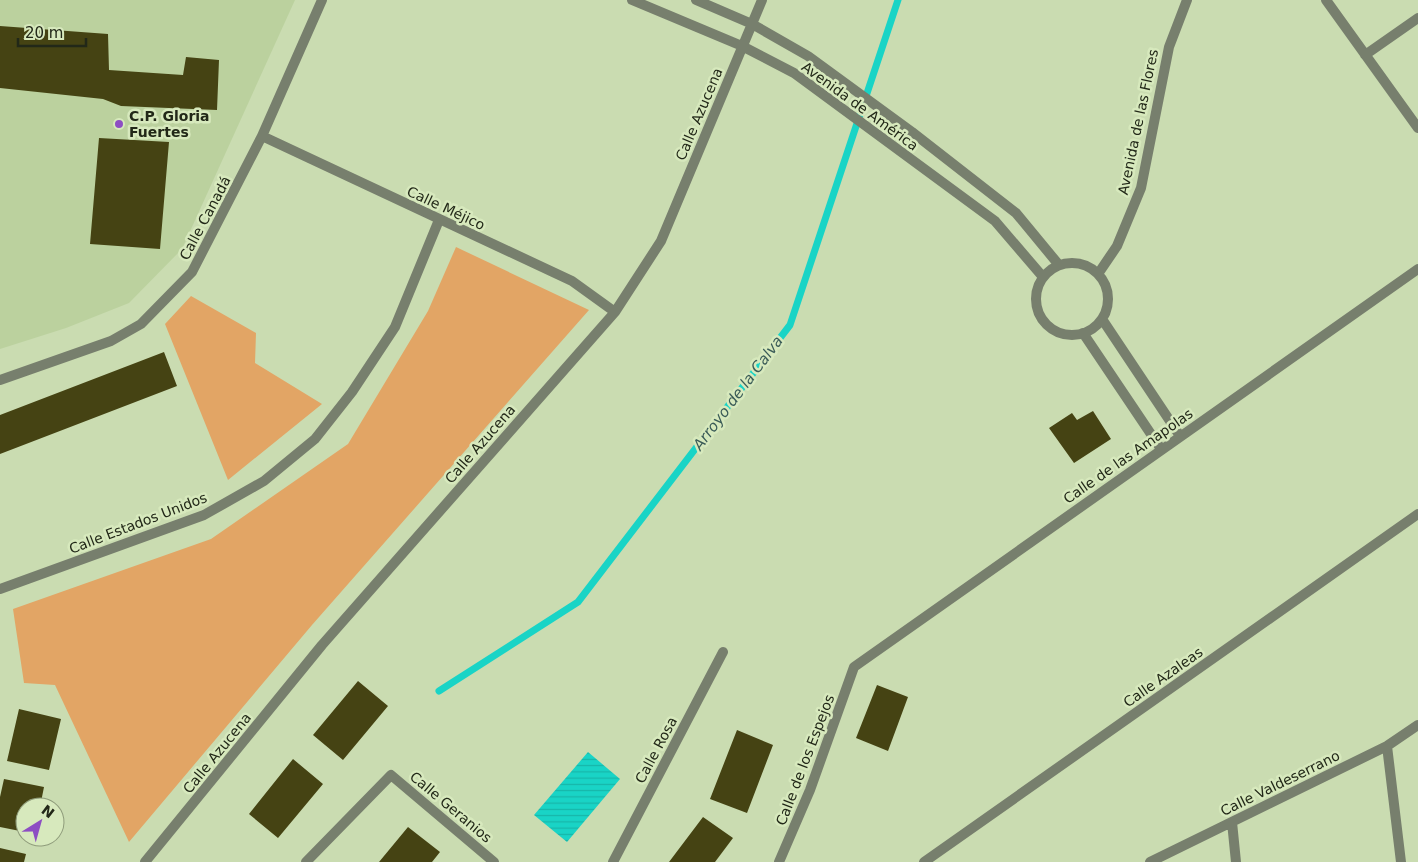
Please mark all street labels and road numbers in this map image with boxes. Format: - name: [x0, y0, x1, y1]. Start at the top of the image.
- street label: Avenida de las Flores: [1115, 48, 1161, 196]
- street label: Avenida de América: [799, 58, 921, 154]
- street label: Calle Azucena: [672, 65, 726, 163]
- street label: Calle Canadá: [176, 173, 234, 263]
- street label: Calle Méjico: [405, 183, 487, 233]
- street label: Calle Azucena: [442, 401, 518, 487]
- street label: Calle de las Amapolas: [1060, 405, 1196, 507]
- street label: Calle Estados Unidos: [67, 489, 209, 557]
- street label: Calle Azaleas: [1120, 644, 1206, 710]
- street label: Calle de los Espejos: [773, 692, 837, 828]
- street label: Calle Azucena: [180, 710, 254, 796]
- street label: Calle Rosa: [632, 714, 680, 786]
- street label: Calle Valdeserrano: [1218, 747, 1342, 819]
- street label: Calle Geranios: [407, 768, 495, 846]

